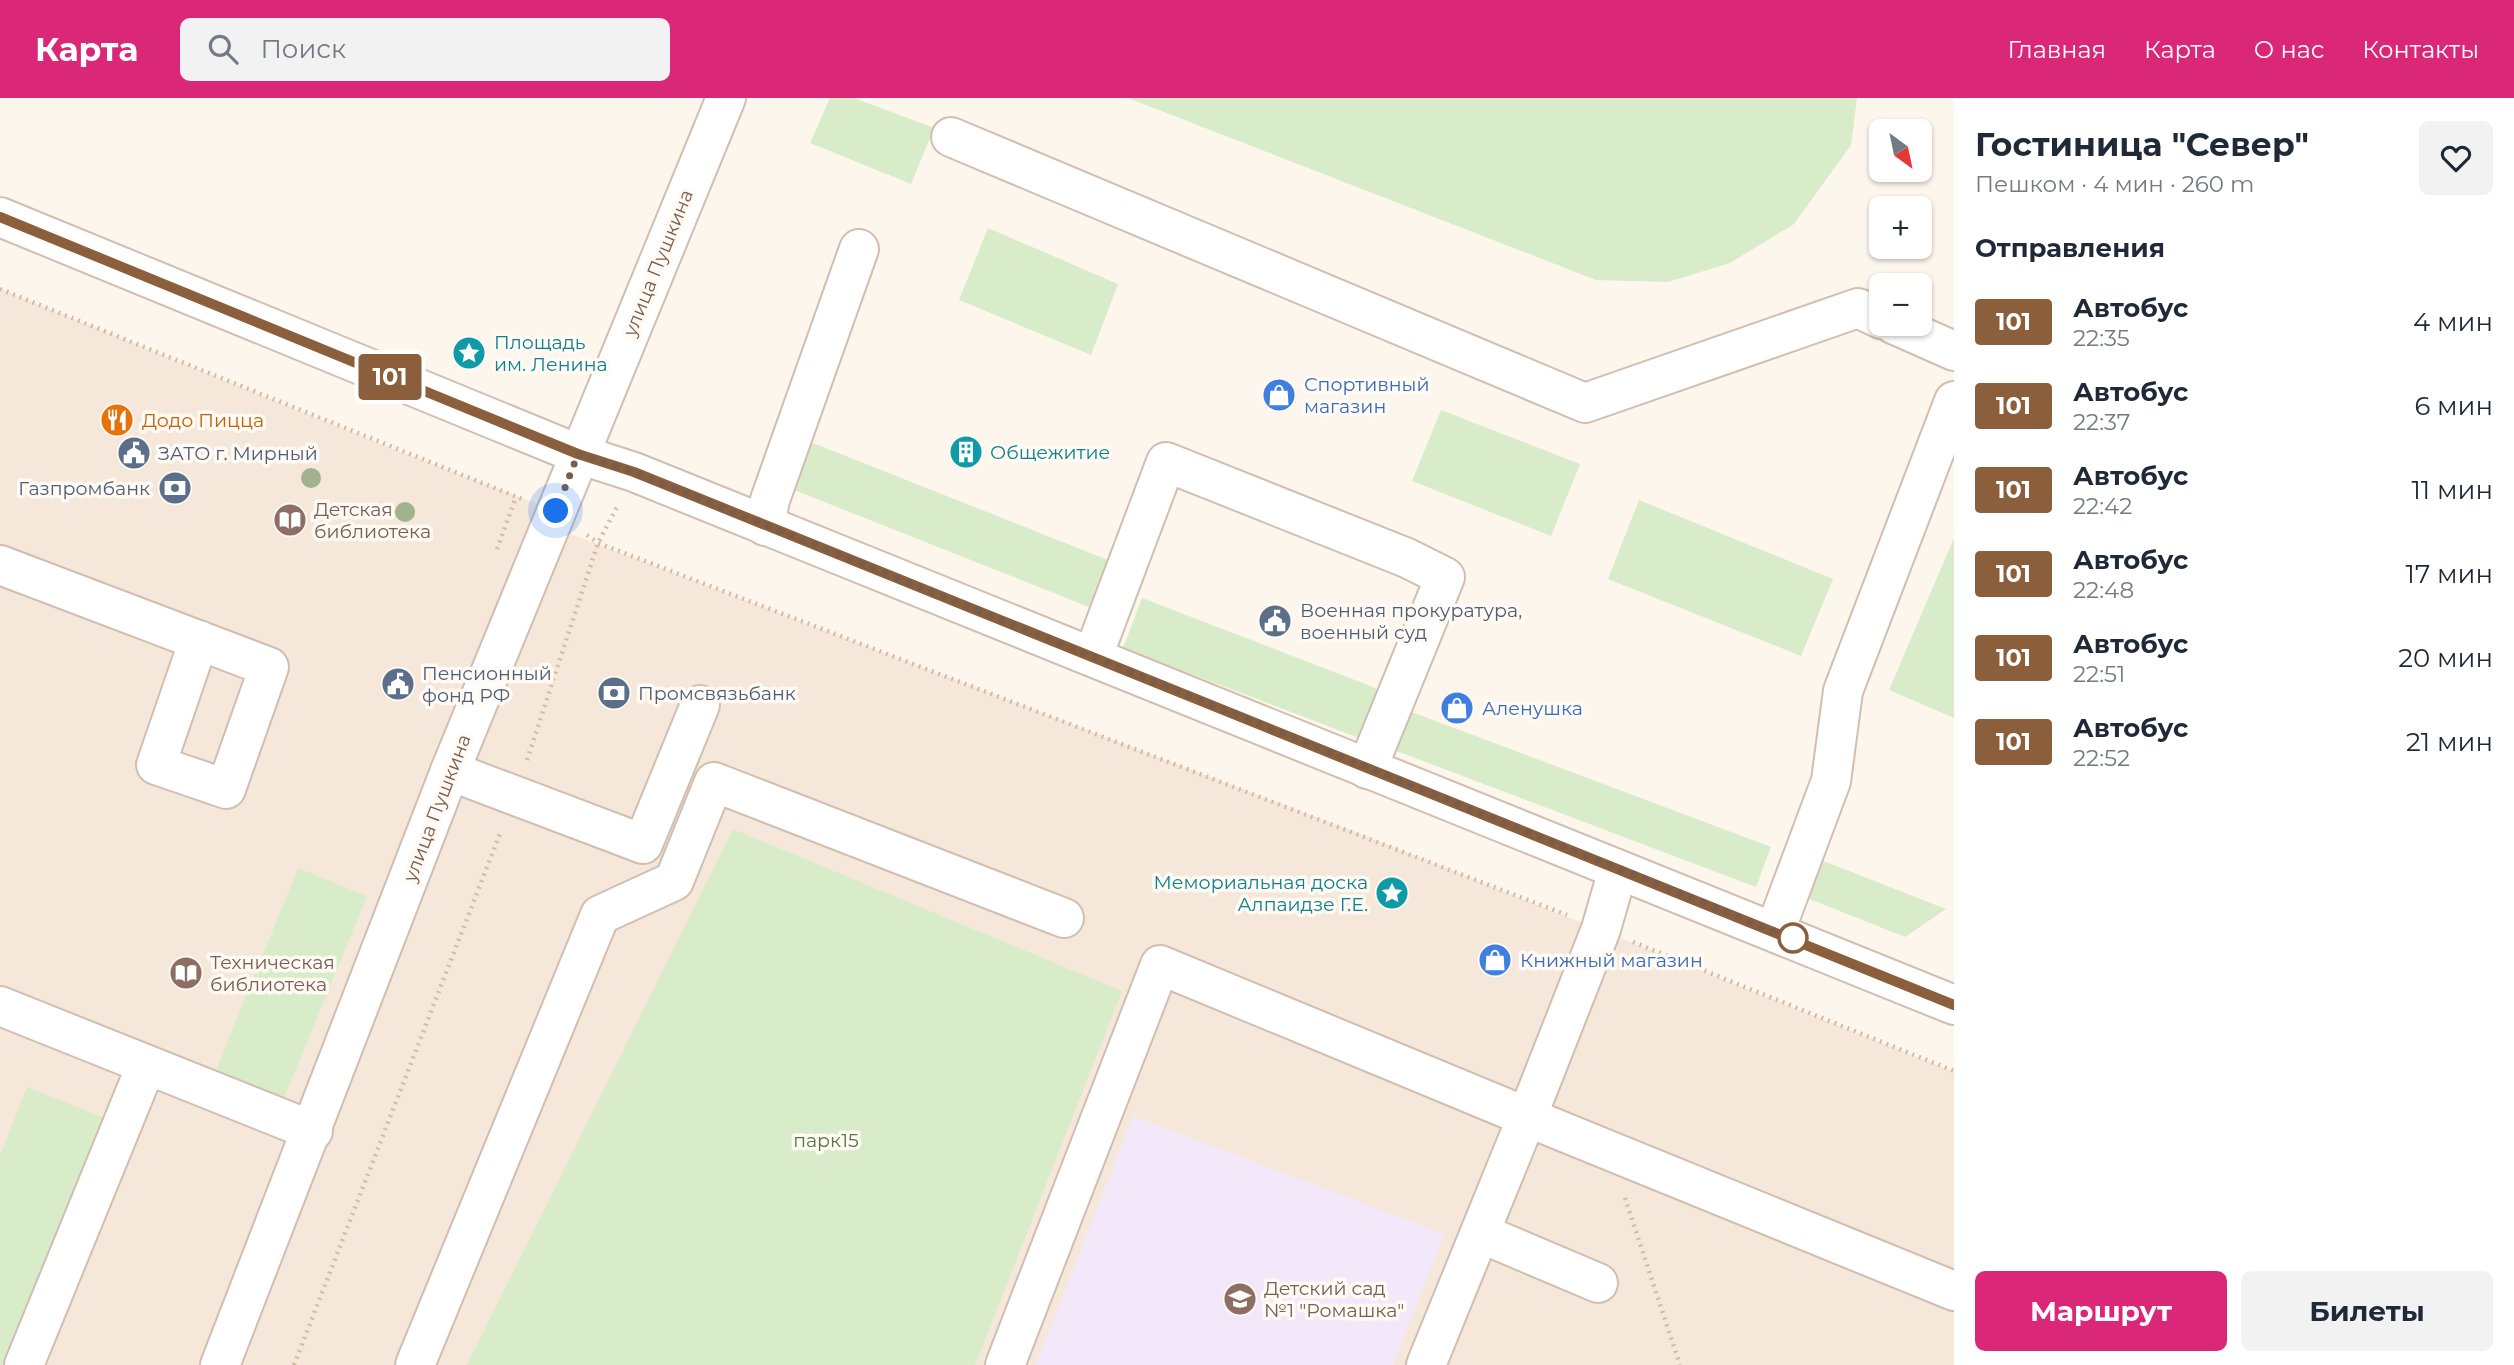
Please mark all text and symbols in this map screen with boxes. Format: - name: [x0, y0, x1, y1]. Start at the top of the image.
- search box: [180, 18, 670, 81]
- text: Карта: [35, 29, 138, 69]
- icon: search: [204, 30, 242, 68]
- text: Поиск: [260, 33, 346, 65]
- text: Главная: [2008, 35, 2106, 64]
- text: Карта: [2144, 35, 2216, 64]
- text: О нас: [2254, 35, 2324, 64]
- text: Контакты: [2362, 35, 2479, 64]
- north arrow: [1869, 119, 1932, 182]
- map controls: [1869, 119, 1932, 336]
- button: heart: [2419, 121, 2493, 195]
- text: Гостиница "Север": [1975, 124, 2309, 164]
- text: Пешком · 4 мин · 260 m: [1975, 170, 2254, 198]
- street label: улица Пушкина: [618, 186, 698, 341]
- button: +: [1869, 196, 1932, 259]
- text: Отправления: [1975, 232, 2165, 264]
- button: −: [1869, 273, 1932, 336]
- text: Автобус: [2073, 292, 2188, 324]
- text: 4 мин: [2413, 306, 2493, 338]
- text: 101: [1996, 307, 2031, 336]
- text: 22:35: [2073, 324, 2130, 352]
- place label: Площадь им. Ленина: [494, 331, 608, 376]
- place icon: Площадь им. Ленина: [450, 334, 488, 372]
- line badge: 101: [350, 354, 430, 400]
- text: 101: [372, 362, 408, 391]
- place label: Спортивный магазин: [1304, 373, 1430, 418]
- shop icon: Спортивный магазин: [1260, 376, 1298, 414]
- text: Автобус: [2073, 376, 2188, 408]
- text: 6 мин: [2414, 390, 2493, 422]
- text: 101: [1996, 391, 2031, 420]
- restaurant icon: Додо Пицца: [98, 401, 136, 439]
- text: 22:37: [2073, 408, 2130, 436]
- place label: Додо Пицца: [142, 409, 264, 432]
- building icon: Общежитие: [947, 433, 985, 471]
- public building icon: ЗАТО г. Мирный: [115, 434, 153, 472]
- place label: Общежитие: [990, 441, 1110, 464]
- place label: ЗАТО г. Мирный: [158, 442, 318, 465]
- text: Автобус: [2073, 460, 2188, 492]
- bank icon: Газпромбанк: [156, 469, 194, 507]
- text: 11 мин: [2411, 474, 2493, 506]
- text: 101: [1996, 475, 2031, 504]
- place label: Газпромбанк: [18, 477, 150, 500]
- text: 22:42: [2073, 492, 2132, 520]
- your location: [538, 493, 573, 528]
- place label: Детская библиотека: [314, 498, 431, 543]
- library icon: Детская библиотека: [271, 501, 309, 539]
- text: Автобус: [2073, 544, 2188, 576]
- text: 17 мин: [2406, 558, 2493, 590]
- text: 101: [1996, 559, 2031, 588]
- text: 22:48: [2073, 576, 2134, 604]
- place label: Военная прокуратура, военный суд: [1300, 599, 1522, 644]
- public building icon: Военная прокуратура, военный суд: [1256, 602, 1294, 640]
- text: Автобус: [2073, 628, 2188, 660]
- text: 20 мин: [2398, 642, 2493, 674]
- text: 101: [1996, 643, 2031, 672]
- text: 22:51: [2073, 660, 2125, 688]
- place label: Пенсионный фонд РФ: [422, 662, 552, 707]
- public building icon: Пенсионный фонд РФ: [379, 665, 417, 703]
- bank icon: Промсвязьбанк: [595, 674, 633, 712]
- place label: Промсвязьбанк: [638, 682, 796, 705]
- shop icon: Аленушка: [1438, 689, 1476, 727]
- place label: Аленушка: [1482, 697, 1583, 720]
- text: Автобус: [2073, 712, 2188, 744]
- text: 21 мин: [2406, 726, 2493, 758]
- text: 101: [1996, 727, 2031, 756]
- street label: улица Пушкина: [398, 731, 476, 886]
- text: 22:52: [2073, 744, 2130, 772]
- place label: Мемориальная доска Алпаидзе Г.Е.: [1154, 871, 1368, 916]
- place icon: Мемориальная доска Алпаидзе Г.Е.: [1373, 874, 1411, 912]
- unlabelled marker: [1778, 923, 1808, 953]
- shop icon: Книжный магазин: [1476, 941, 1514, 979]
- place label: Книжный магазин: [1520, 949, 1703, 972]
- place label: Техническая библиотека: [210, 951, 335, 996]
- library icon: Техническая библиотека: [167, 954, 205, 992]
- park label: парк15: [793, 1129, 859, 1152]
- button: Маршрут: [1975, 1271, 2227, 1351]
- button: Билеты: [2241, 1271, 2493, 1351]
- place label: Детский сад №1 "Ромашка": [1264, 1277, 1404, 1322]
- school or university icon: Детский сад №1 "Ромашка": [1221, 1280, 1259, 1318]

